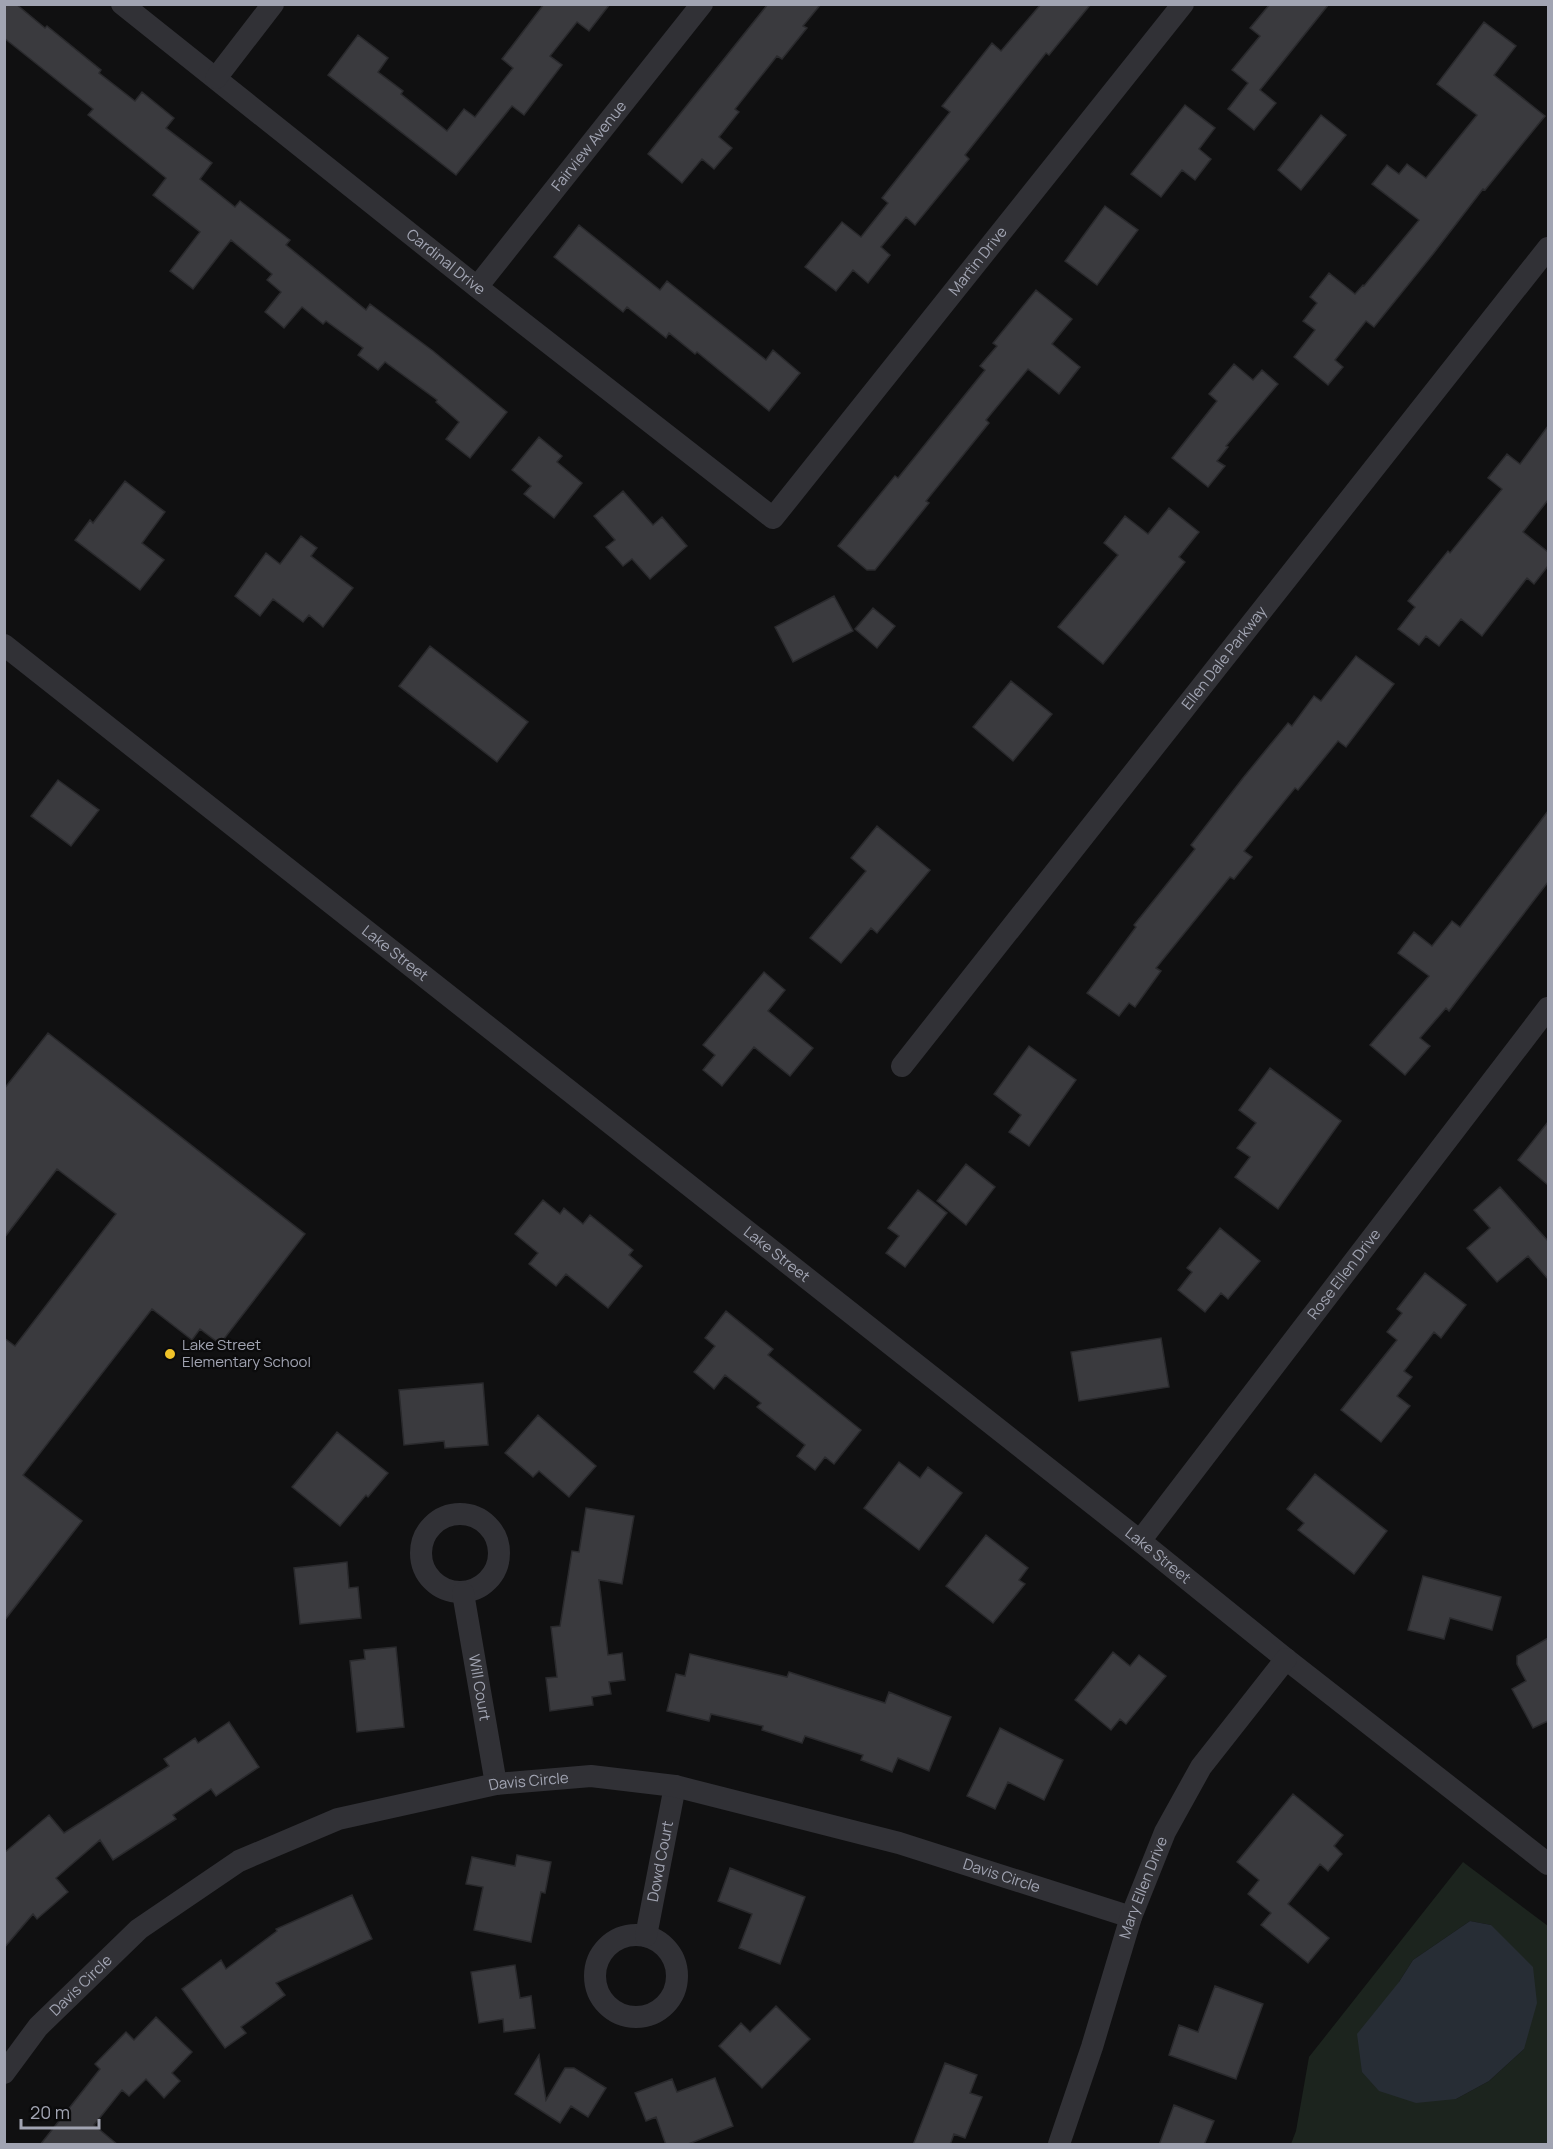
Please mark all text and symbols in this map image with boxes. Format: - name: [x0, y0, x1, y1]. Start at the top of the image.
- street label: Fairview Avenue: [546, 96, 631, 195]
- street label: Martin Drive: [943, 222, 1012, 300]
- street label: Cardinal Drive: [402, 224, 490, 300]
- street label: Ellen Dale Parkway: [1176, 601, 1271, 714]
- street label: Lake Street: [358, 920, 433, 986]
- street label: Lake Street: [739, 1221, 815, 1287]
- street label: Rose Ellen Drive: [1302, 1224, 1385, 1324]
- place label: Lake Street Elementary School: [182, 1334, 311, 1372]
- marker: Lake Street Elementary School: [163, 1347, 177, 1361]
- street label: Lake Street: [1121, 1522, 1196, 1588]
- street label: Will Court: [464, 1653, 496, 1722]
- street label: Davis Circle: [487, 1767, 570, 1795]
- street label: Dowd Court: [642, 1819, 678, 1903]
- street label: Mary Ellen Drive: [1114, 1833, 1172, 1941]
- street label: Davis Circle: [960, 1853, 1043, 1897]
- street label: Davis Circle: [45, 1949, 117, 2020]
- scale bar: [21, 2092, 99, 2130]
- text: 20 m: [30, 2100, 70, 2124]

